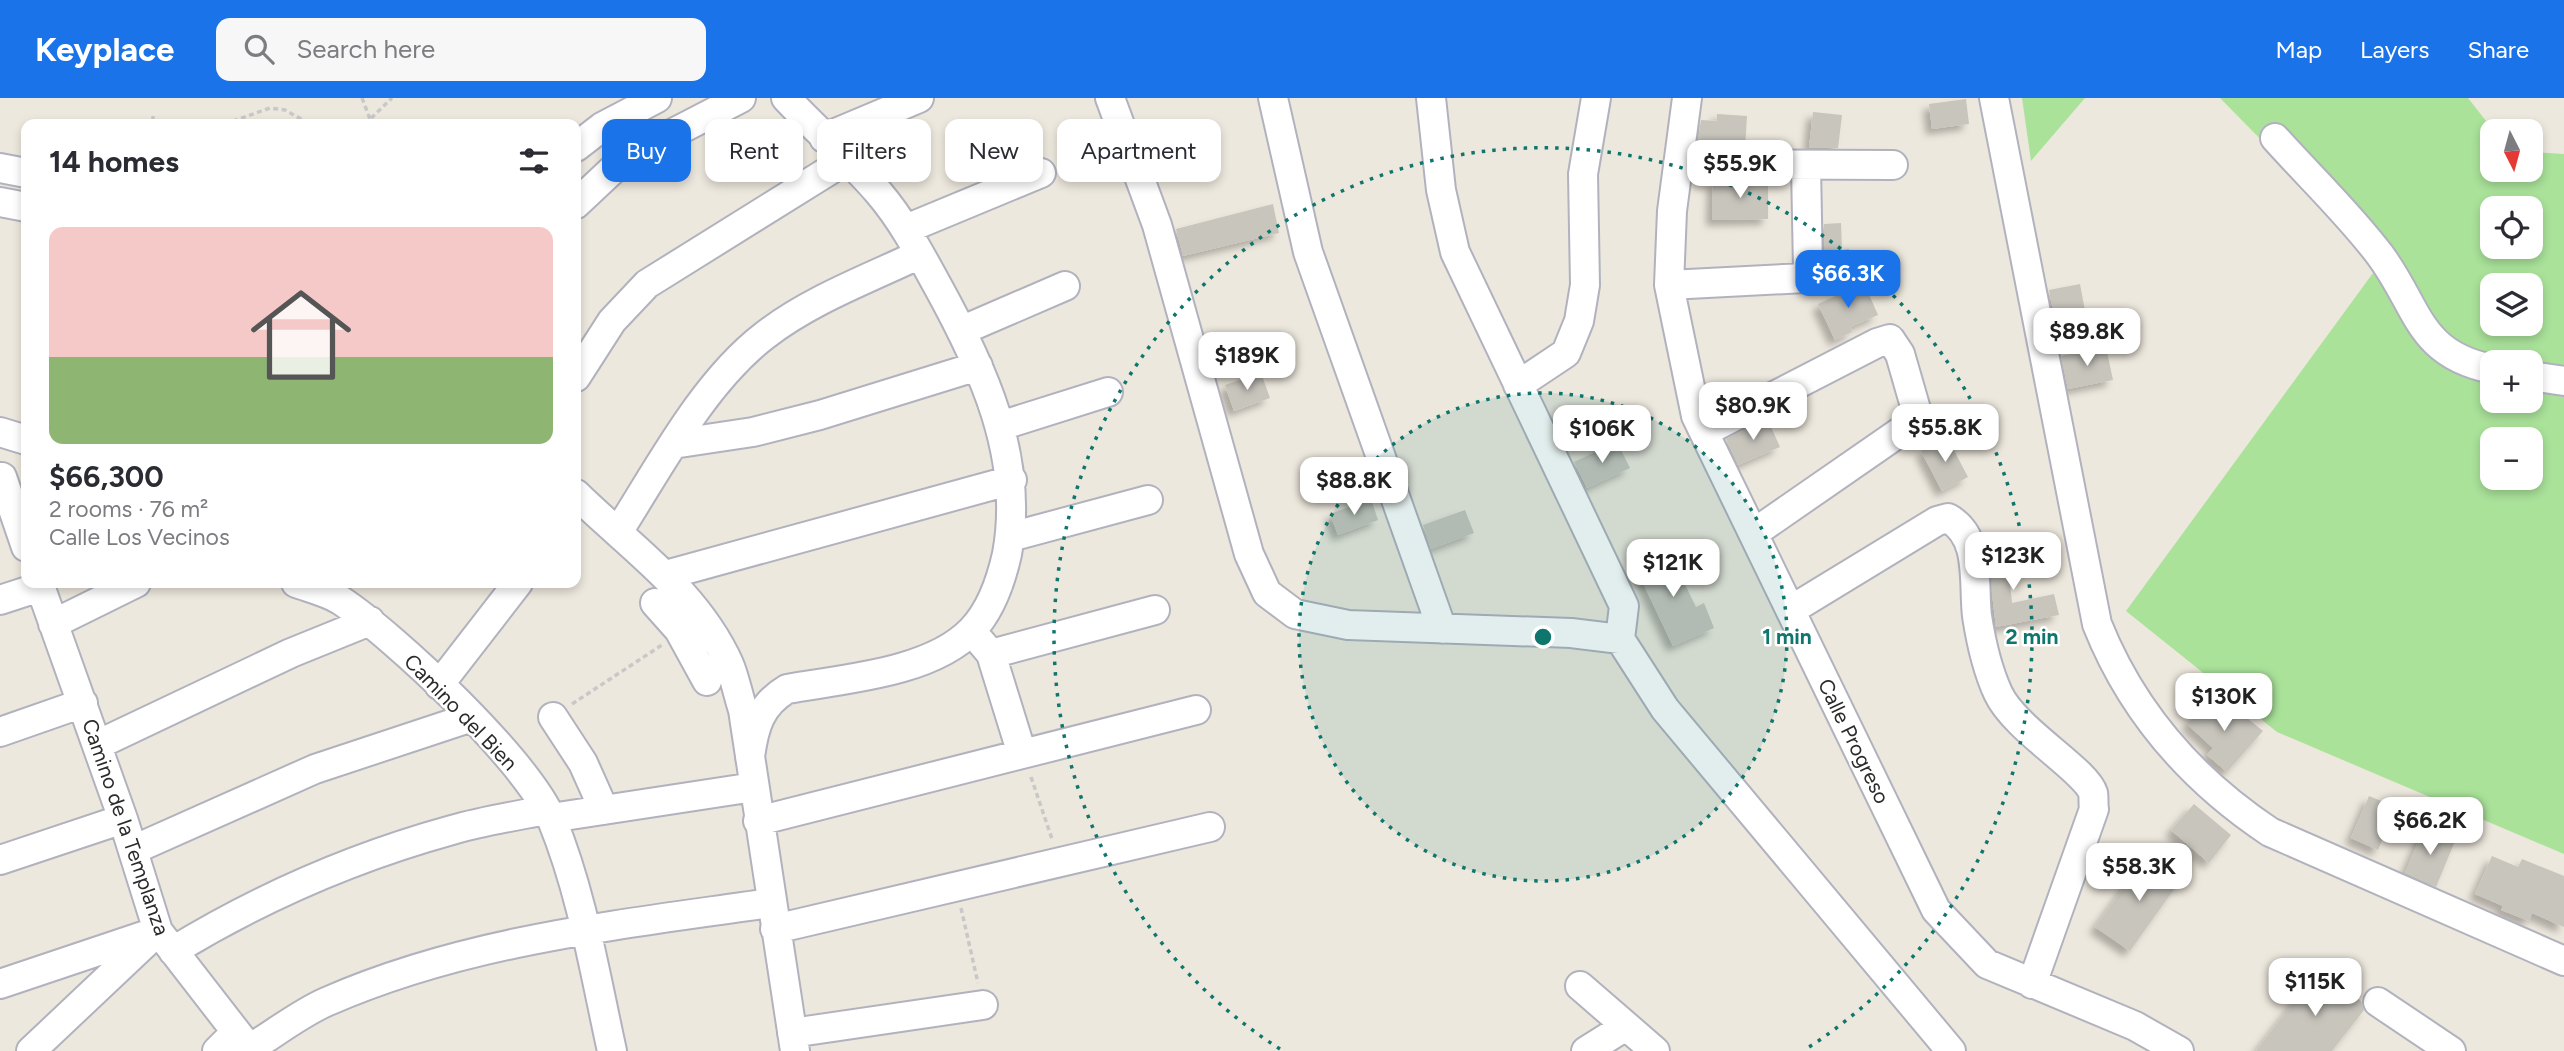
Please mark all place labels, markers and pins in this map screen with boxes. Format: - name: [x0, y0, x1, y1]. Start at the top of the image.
- pin: $55.9K: [1683, 140, 1797, 200]
- pin: $66.3K: [1791, 250, 1905, 310]
- pin: $89.8K: [2030, 308, 2144, 368]
- pin: $189K: [1198, 332, 1296, 392]
- pin: $80.9K: [1696, 382, 1810, 442]
- pin: $55.8K: [1888, 404, 2002, 464]
- pin: $106K: [1553, 406, 1651, 465]
- pin: $88.8K: [1297, 458, 1411, 517]
- pin: $123K: [1964, 532, 2062, 592]
- pin: $121K: [1624, 540, 1722, 599]
- centre of rings: [1531, 625, 1555, 649]
- pin: $130K: [2175, 674, 2273, 733]
- pin: $66.2K: [2373, 798, 2487, 857]
- pin: $58.3K: [2082, 844, 2196, 903]
- pin: $115K: [2266, 958, 2364, 1018]

